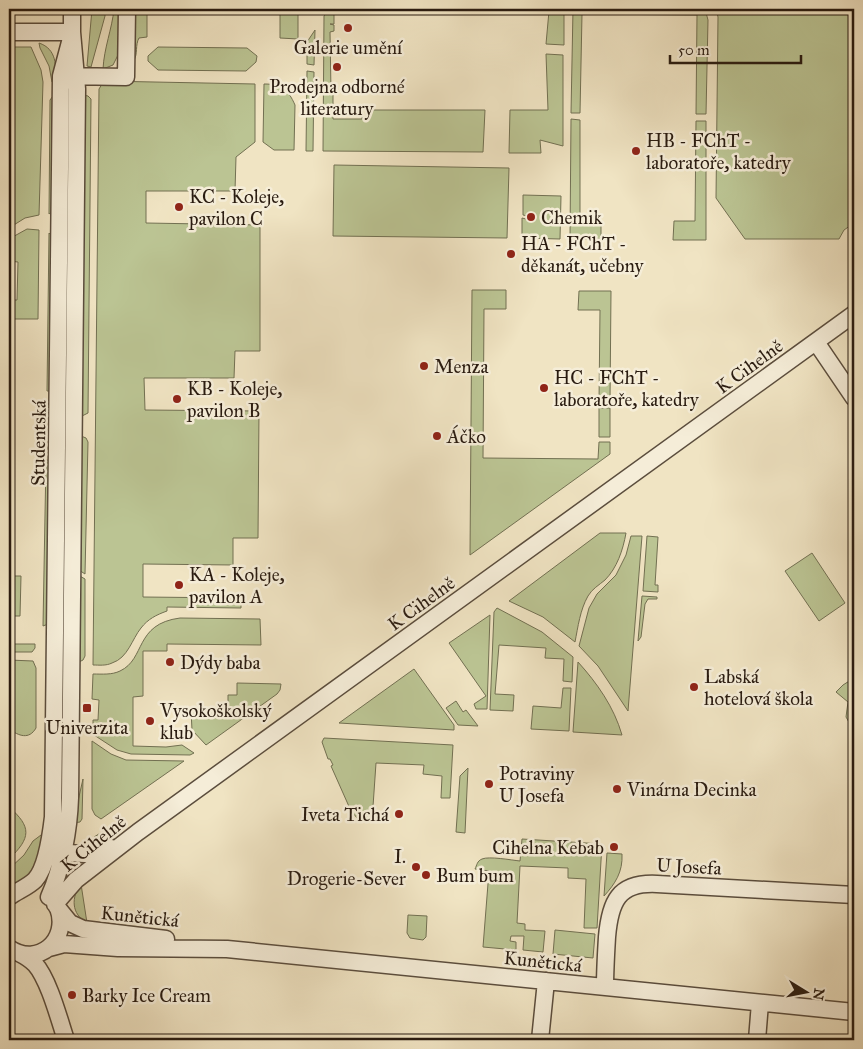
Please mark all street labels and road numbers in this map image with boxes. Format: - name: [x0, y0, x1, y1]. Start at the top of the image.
- street label: K Cihelně: [711, 334, 787, 398]
- street label: Studentská: [26, 399, 51, 486]
- street label: K Cihelně: [383, 571, 459, 635]
- street label: K Cihelně: [56, 810, 131, 877]
- street label: U Josefa: [656, 853, 723, 881]
- street label: Kunětická: [100, 901, 181, 932]
- street label: Kunětická: [503, 946, 584, 977]

